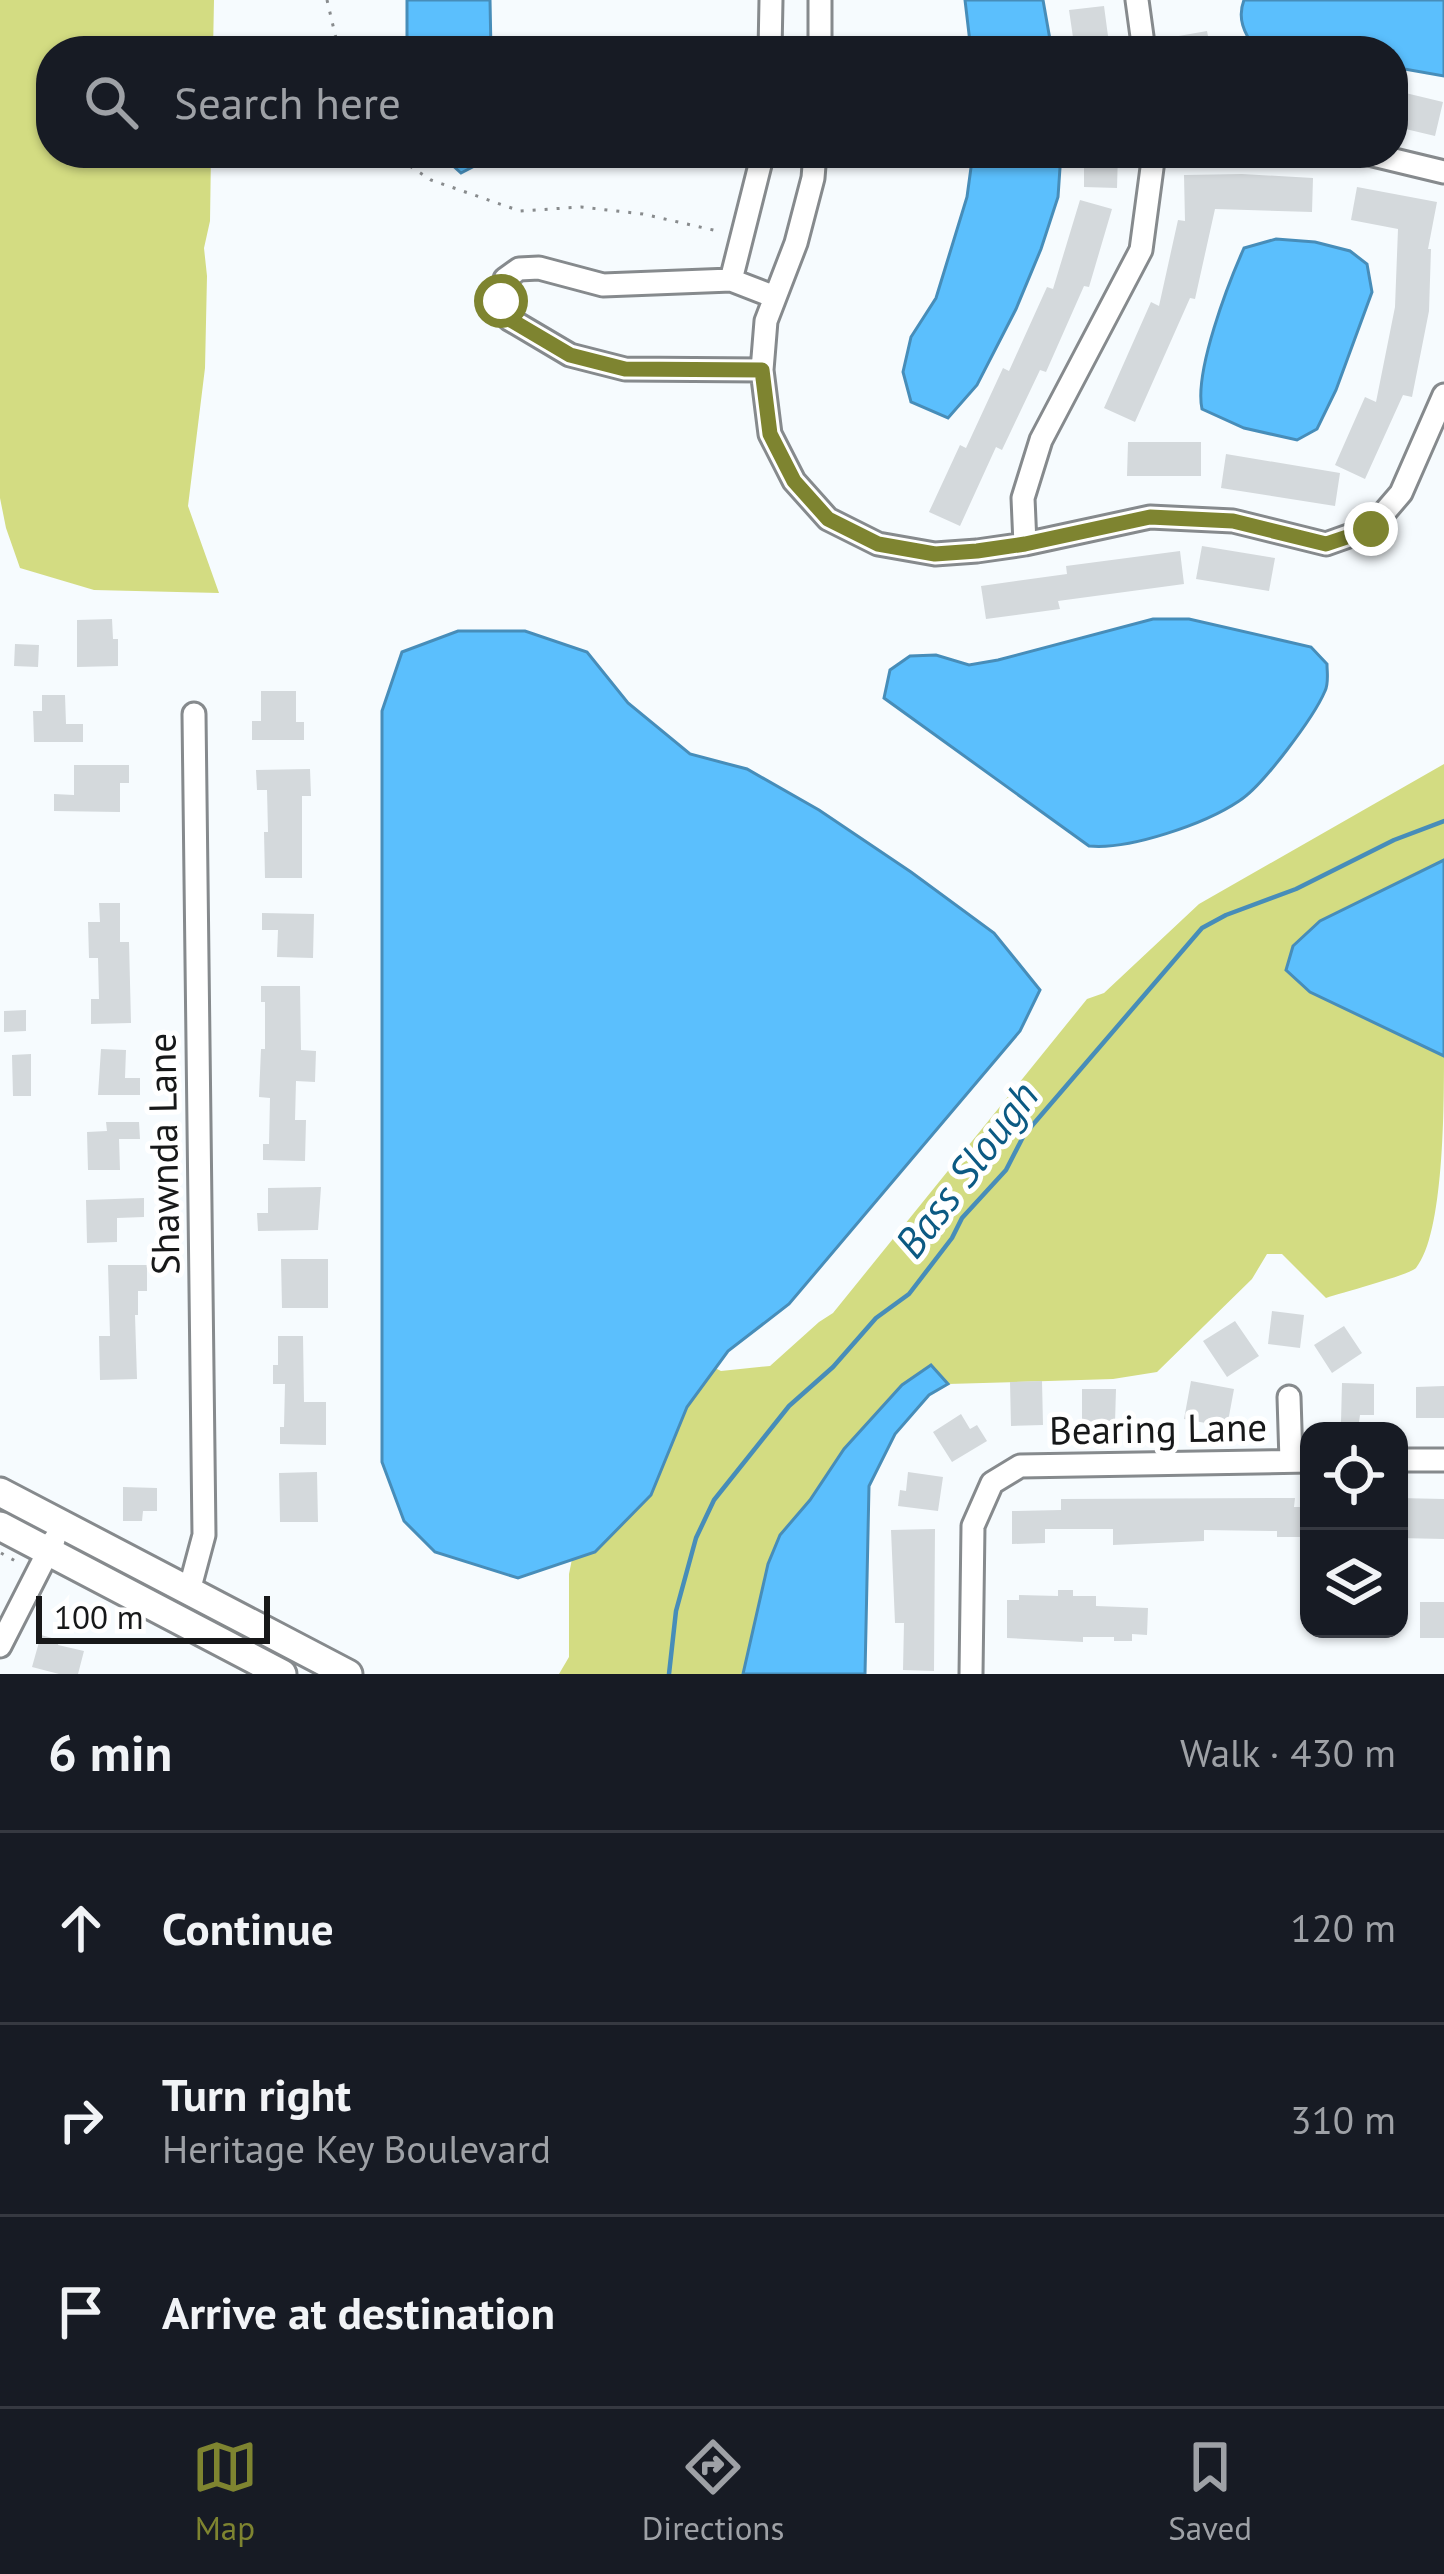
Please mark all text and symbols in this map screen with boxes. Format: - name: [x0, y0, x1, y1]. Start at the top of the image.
- search box: [36, 36, 1408, 168]
- icon: search: [78, 69, 144, 135]
- text: Search here: [174, 73, 401, 131]
- route start: [474, 274, 528, 328]
- route end: [1344, 502, 1398, 556]
- street label: Shawnda Lane: [135, 1033, 191, 1275]
- water label: Bass Slough: [882, 1070, 1050, 1268]
- street label: Bearing Lane: [1048, 1401, 1268, 1455]
- map controls: [1300, 1422, 1408, 1638]
- button: locate: [1300, 1422, 1408, 1530]
- button: layers: [1300, 1530, 1408, 1638]
- scale bar: [36, 1590, 270, 1643]
- text: 100 m: [54, 1595, 144, 1638]
- text: 6 min: [48, 1719, 172, 1785]
- text: Walk · 430 m: [1180, 1727, 1396, 1778]
- icon: ahead: [48, 1895, 114, 1961]
- text: Continue: [162, 1899, 334, 1957]
- text: 120 m: [1290, 1902, 1396, 1953]
- text: Turn right: [162, 2065, 351, 2123]
- icon: right: [48, 2087, 114, 2153]
- text: 310 m: [1290, 2094, 1396, 2145]
- text: Heritage Key Boulevard: [162, 2123, 551, 2174]
- icon: arrive: [48, 2279, 114, 2345]
- text: Arrive at destination: [162, 2283, 555, 2341]
- tab: Map: [192, 2434, 258, 2549]
- tab: Directions: [642, 2434, 784, 2549]
- tab: Saved: [1168, 2434, 1252, 2549]

